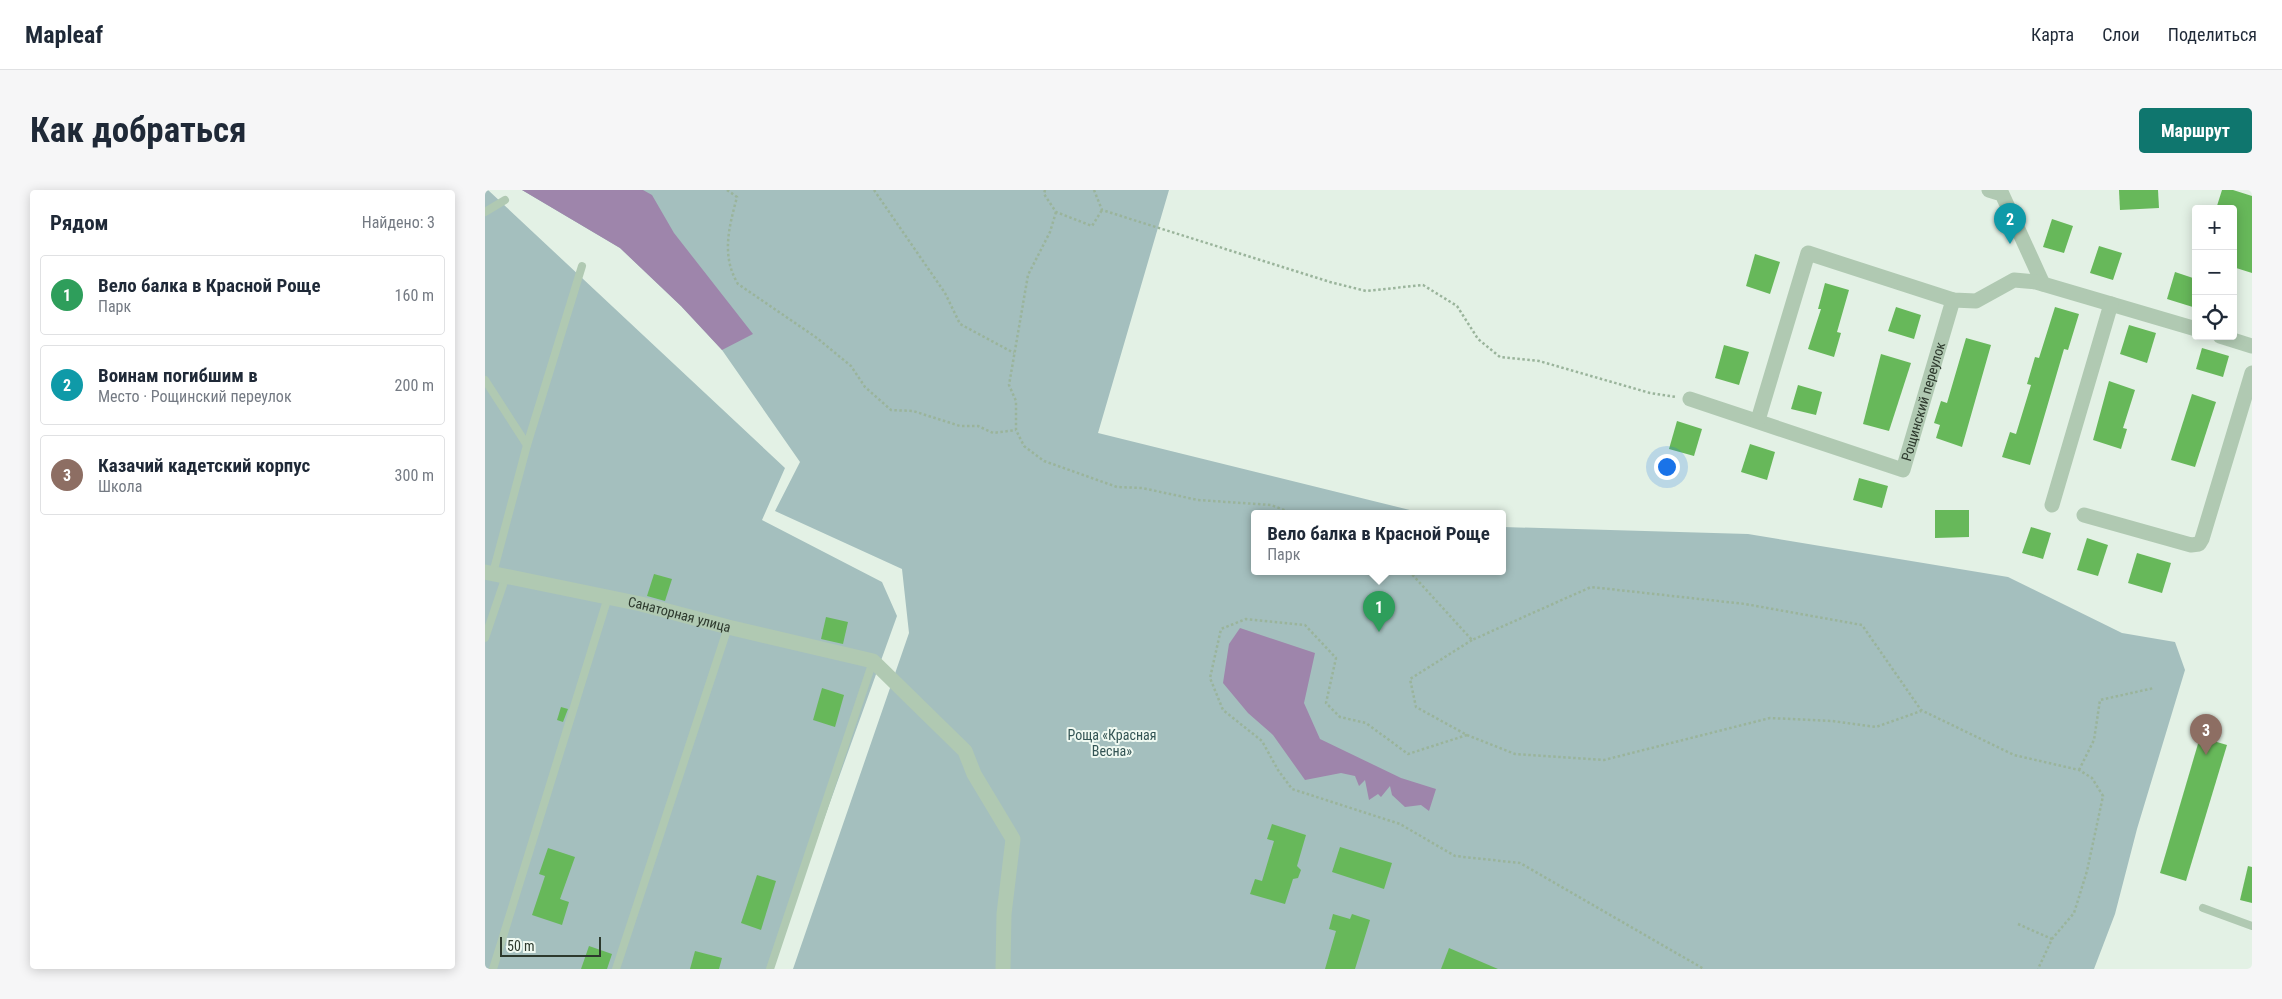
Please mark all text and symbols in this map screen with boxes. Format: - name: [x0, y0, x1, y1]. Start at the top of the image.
- text: Mapleaf: [25, 21, 103, 49]
- text: Карта: [2031, 24, 2074, 45]
- text: Слои: [2102, 24, 2140, 45]
- text: Поделиться: [2168, 24, 2257, 45]
- button: Маршрут: [2139, 108, 2252, 153]
- text: Как добраться: [30, 110, 246, 151]
- pin: 2: [1994, 203, 2026, 244]
- map controls: [2192, 205, 2237, 340]
- button: +: [2192, 205, 2237, 250]
- text: Рядом: [50, 211, 109, 235]
- text: Найдено: 3: [362, 213, 435, 232]
- button: −: [2192, 250, 2237, 295]
- text: Вело балка в Красной Роще: [98, 274, 321, 297]
- text: 1: [63, 286, 71, 305]
- text: 160 m: [395, 286, 434, 305]
- button: locate: [2192, 295, 2237, 340]
- text: Парк: [98, 297, 131, 316]
- street label: Рощинский переулок: [1898, 340, 1948, 463]
- text: Воинам погибшим в: [98, 364, 258, 387]
- text: 2: [63, 376, 71, 395]
- text: 200 m: [395, 376, 434, 395]
- text: Место · Рощинский переулок: [98, 387, 292, 406]
- text: Казачий кадетский корпус: [98, 454, 310, 477]
- your location: [1654, 454, 1680, 480]
- text: 3: [63, 466, 71, 485]
- text: 300 m: [395, 466, 434, 485]
- text: Школа: [98, 477, 142, 496]
- popup: [1251, 510, 1506, 575]
- text: Вело балка в Красной Роще: [1267, 522, 1490, 545]
- text: Парк: [1267, 545, 1300, 564]
- pin: 1: [1363, 591, 1395, 632]
- street label: Санаторная улица: [627, 594, 733, 635]
- pin: 3: [2190, 714, 2222, 755]
- park label: Роща «Красная Весна»: [1068, 727, 1156, 759]
- scale bar: [500, 934, 601, 957]
- text: 50 m: [507, 938, 535, 954]

